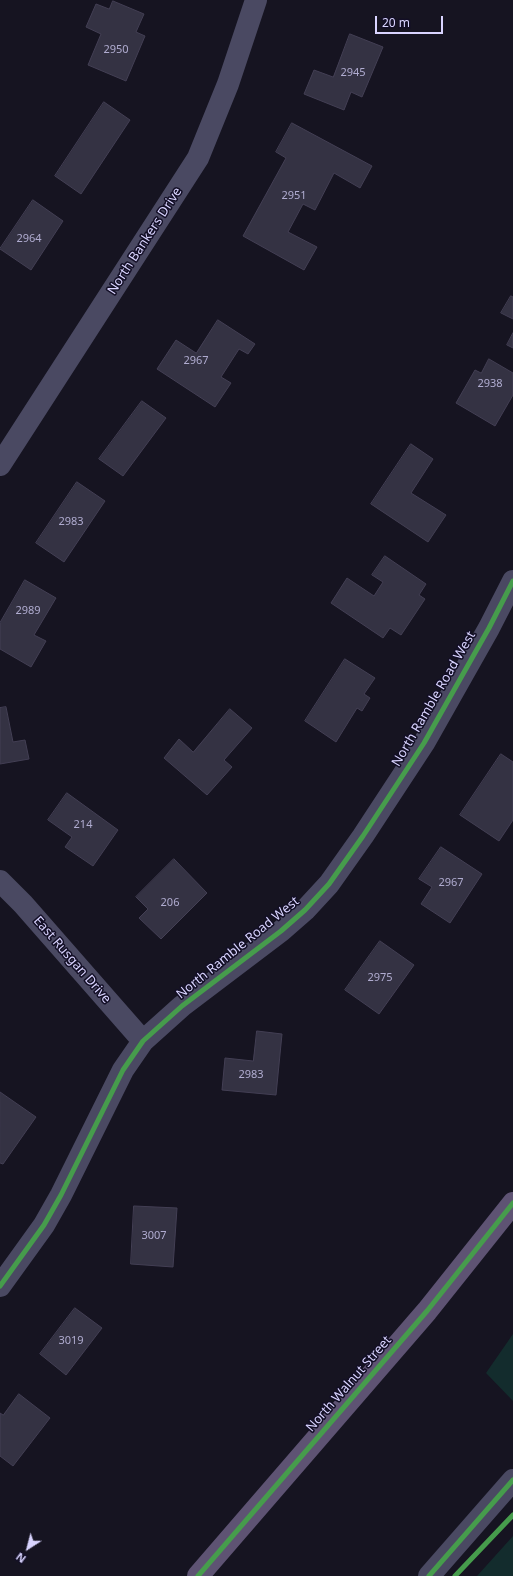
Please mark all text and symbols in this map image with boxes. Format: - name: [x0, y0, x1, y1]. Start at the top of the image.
- scale bar: [377, 8, 445, 34]
- text: 20 m: [382, 14, 410, 31]
- house number: 2950: [103, 43, 129, 57]
- house number: 2945: [340, 66, 366, 80]
- street label: North Bankers Drive: [105, 185, 185, 297]
- house number: 2951: [281, 189, 307, 203]
- house number: 2964: [16, 232, 42, 246]
- house number: 2967: [183, 354, 209, 368]
- house number: 2938: [477, 377, 503, 391]
- house number: 2983: [58, 515, 84, 529]
- house number: 2989: [15, 604, 41, 618]
- street label: North Ramble Road West: [389, 629, 479, 769]
- house number: 214: [74, 818, 92, 832]
- house number: 2967: [438, 876, 464, 890]
- street label: North Ramble Road West: [173, 894, 303, 1002]
- house number: 206: [161, 896, 179, 910]
- street label: East Rusgan Drive: [30, 913, 114, 1007]
- house number: 2975: [367, 971, 393, 985]
- house number: 2983: [238, 1068, 264, 1082]
- house number: 3007: [141, 1229, 167, 1243]
- street label: North Walnut Street: [303, 1333, 395, 1435]
- house number: 3019: [58, 1334, 84, 1348]
- north arrow: [8, 1528, 48, 1568]
- text: N: [13, 1549, 29, 1567]

